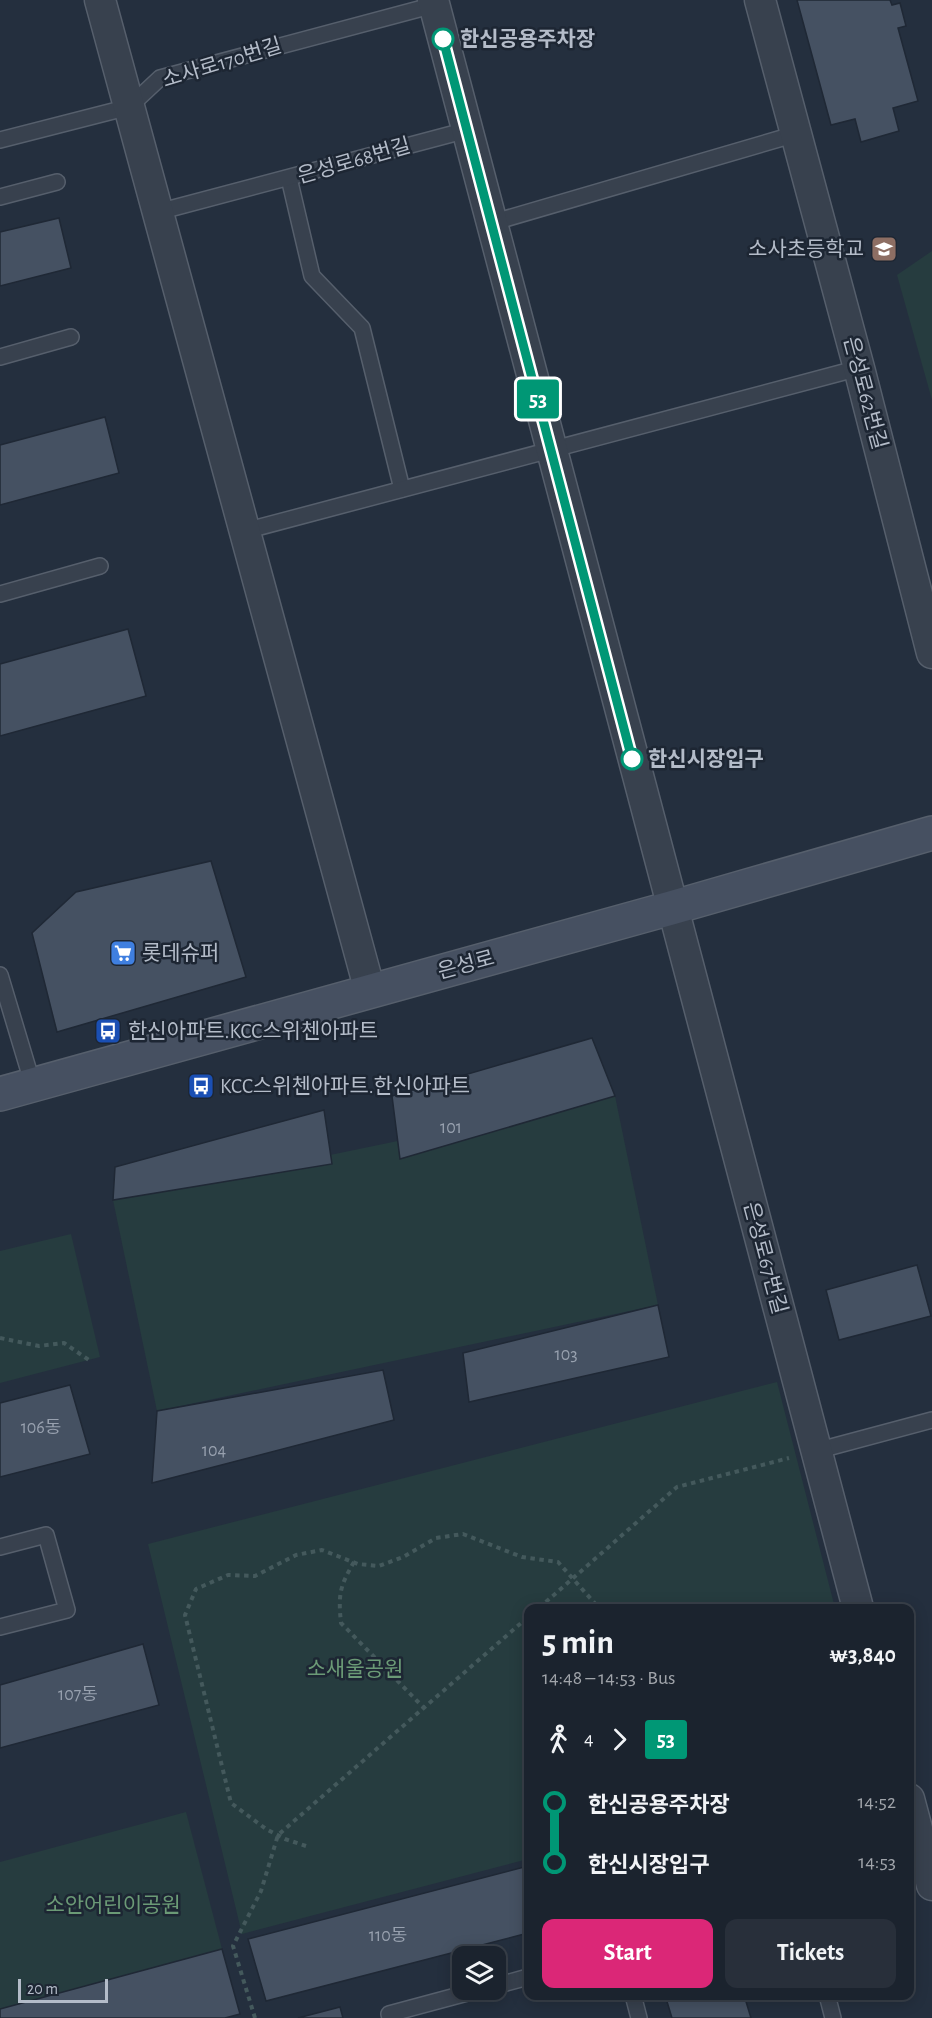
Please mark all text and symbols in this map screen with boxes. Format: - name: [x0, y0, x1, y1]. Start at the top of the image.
- marker: 한신공용주차장: [432, 28, 454, 50]
- place label: 한신공용주차장: [460, 28, 595, 50]
- street label: 소사로170번길: [160, 34, 284, 91]
- street label: 은성로68번길: [295, 134, 413, 187]
- school or university icon: 소사초등학교: [869, 234, 899, 264]
- place label: 소사초등학교: [748, 238, 864, 260]
- street label: 은성로62번길: [840, 334, 891, 452]
- line badge: 53: [511, 380, 565, 418]
- text: 53: [529, 389, 547, 410]
- marker: 한신시장입구: [621, 748, 643, 770]
- place label: 한신시장입구: [648, 748, 764, 770]
- supermarket icon: 롯데슈퍼: [108, 938, 138, 968]
- place label: 롯데슈퍼: [142, 942, 219, 964]
- street label: 은성로: [435, 946, 497, 983]
- bus stop icon: 한신아파트.KCC스위첸아파트: [93, 1016, 123, 1046]
- place label: 한신아파트.KCC스위첸아파트: [128, 1020, 378, 1042]
- bus stop icon: KCC스위첸아파트.한신아파트: [186, 1071, 216, 1101]
- place label: KCC스위첸아파트.한신아파트: [220, 1075, 470, 1097]
- house number: 101: [440, 1119, 462, 1137]
- street label: 은성로67번길: [740, 1199, 791, 1316]
- house number: 103: [554, 1346, 578, 1364]
- house number: 106동: [21, 1418, 61, 1437]
- house number: 104: [202, 1442, 227, 1460]
- text: 5 min: [542, 1627, 614, 1660]
- text: ₩3,840: [829, 1644, 896, 1666]
- park label: 소새울공원: [307, 1658, 403, 1680]
- text: 14:48 – 14:53 · Bus: [542, 1668, 676, 1688]
- house number: 107동: [58, 1685, 98, 1704]
- icon: walk: [542, 1723, 575, 1756]
- icon: forward: [603, 1723, 636, 1756]
- text: 4: [584, 1729, 594, 1749]
- text: 53: [657, 1729, 675, 1750]
- text: 14:52: [857, 1792, 896, 1812]
- text: 한신공용주차장: [588, 1794, 730, 1816]
- text: 14:53: [858, 1852, 896, 1872]
- text: 한신시장입구: [588, 1854, 709, 1876]
- park label: 소안어린이공원: [45, 1894, 181, 1916]
- button: Start: [542, 1919, 713, 1988]
- button: Tickets: [725, 1919, 896, 1988]
- house number: 110동: [369, 1926, 407, 1945]
- map controls: [452, 1946, 506, 2000]
- button: layers: [452, 1946, 506, 2000]
- scale bar: [18, 1976, 108, 2004]
- text: 20 m: [27, 1981, 58, 1997]

